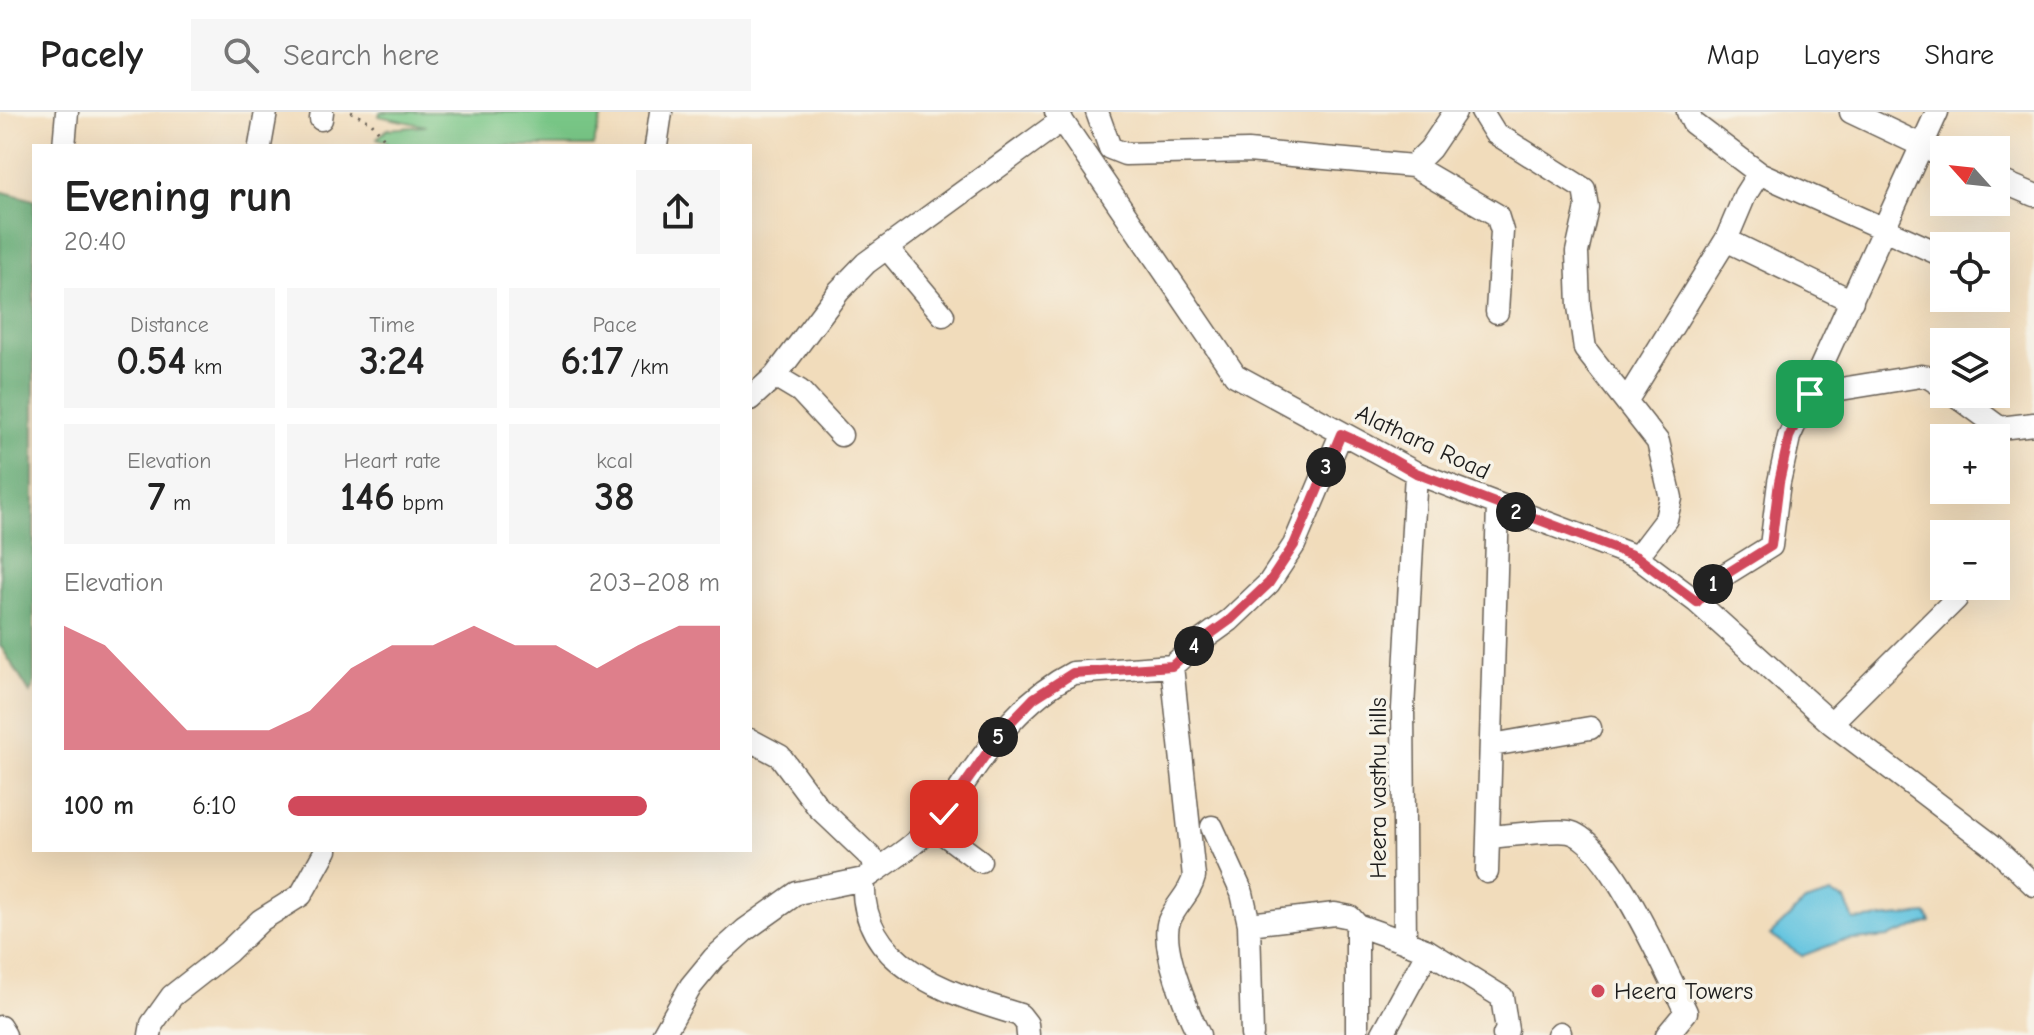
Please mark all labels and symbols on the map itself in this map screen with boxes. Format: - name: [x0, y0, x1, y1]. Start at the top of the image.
- north arrow: [1930, 136, 2010, 216]
- pin: [1776, 360, 1844, 428]
- street label: Alathara Road: [1351, 399, 1495, 485]
- pin: 3: [1306, 447, 1346, 487]
- pin: 2: [1496, 492, 1536, 532]
- pin: 1: [1693, 564, 1733, 604]
- pin: 4: [1174, 626, 1214, 666]
- street label: Heera vasthu hills: [1364, 697, 1392, 879]
- pin: 5: [978, 717, 1018, 757]
- pin: [910, 780, 978, 848]
- place label: Heera Towers: [1614, 977, 1753, 1005]
- marker: Heera Towers: [1589, 982, 1607, 1000]

